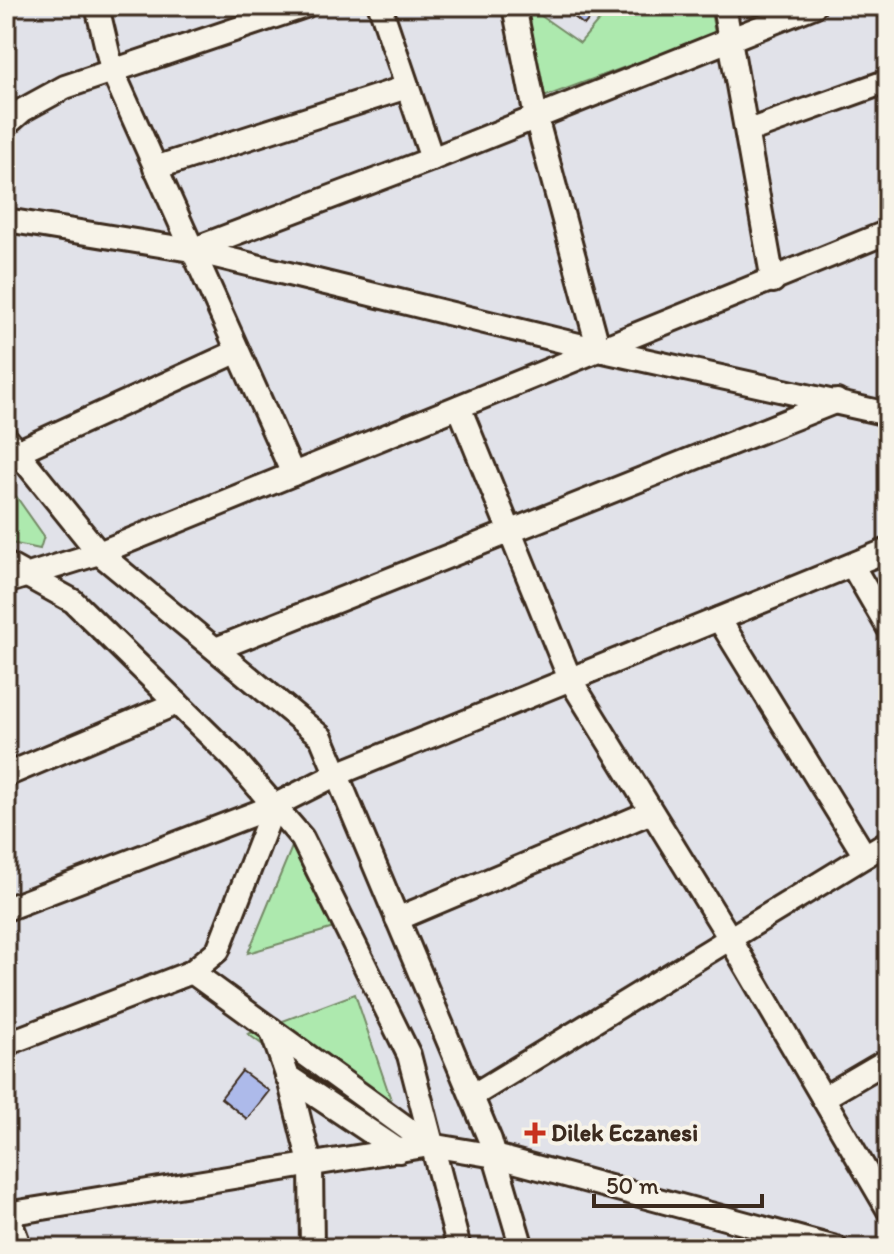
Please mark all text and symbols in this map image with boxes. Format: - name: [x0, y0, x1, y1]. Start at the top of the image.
- place label: Dilek Eczanesi: [551, 1118, 698, 1147]
- marker: Dilek Eczanesi: [526, 1124, 544, 1142]
- scale bar: [594, 1158, 762, 1208]
- text: 50 m: [606, 1171, 659, 1200]

